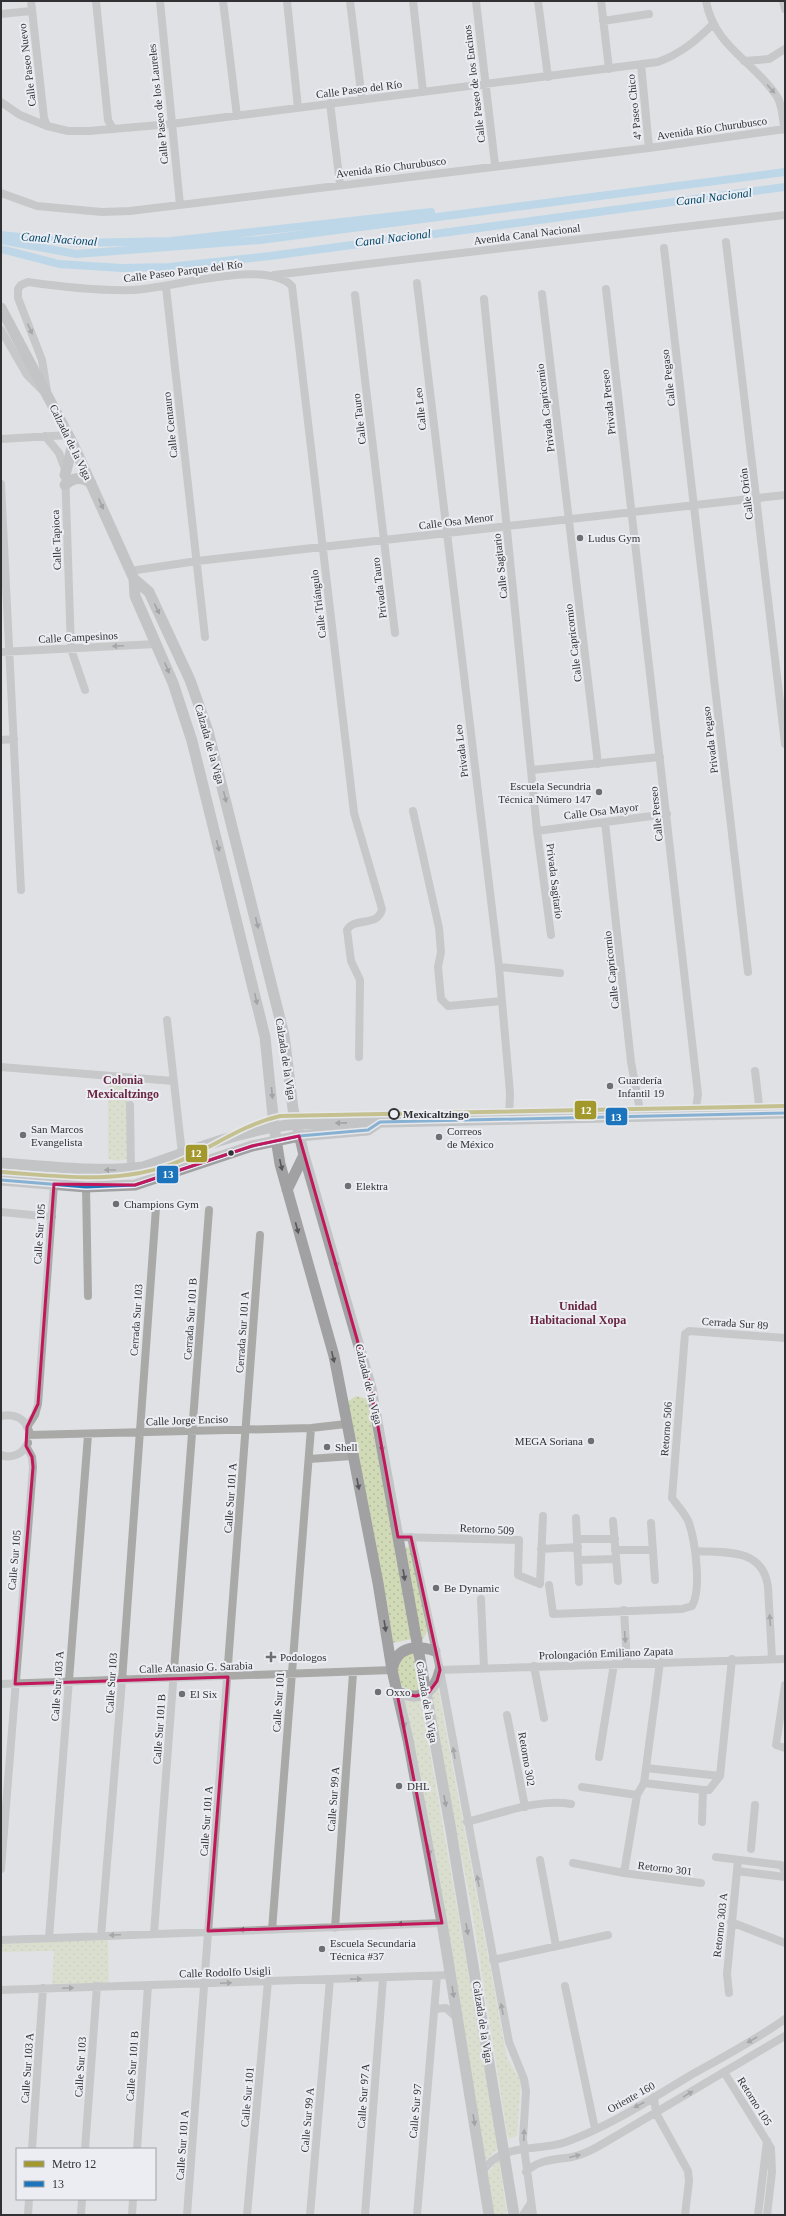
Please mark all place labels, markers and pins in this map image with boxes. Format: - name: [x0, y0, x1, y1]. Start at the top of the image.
- place label: Ludus Gym: [588, 532, 641, 544]
- marker: Ludus Gym: [575, 533, 585, 543]
- place label: Escuela Secundria Técnica Número 147: [498, 780, 591, 805]
- marker: Escuela Secundria Técnica Número 147: [594, 787, 604, 797]
- place label: Guardería Infantil 19: [618, 1074, 665, 1099]
- marker: Guardería Infantil 19: [605, 1081, 615, 1091]
- marker: Mexicaltzingo: [388, 1108, 400, 1120]
- place label: Mexicaltzingo: [403, 1108, 469, 1120]
- place label: San Marcos Evangelista: [31, 1123, 83, 1148]
- place label: Correos de México: [447, 1125, 494, 1150]
- marker: San Marcos Evangelista: [18, 1130, 28, 1140]
- marker: Correos de México: [434, 1132, 444, 1142]
- unlabelled marker: [226, 1148, 236, 1158]
- place label: Elektra: [356, 1180, 388, 1192]
- marker: Elektra: [343, 1181, 353, 1191]
- place label: Champions Gym: [124, 1198, 199, 1210]
- marker: Champions Gym: [111, 1199, 121, 1209]
- place label: MEGA Soriana: [515, 1435, 583, 1447]
- marker: MEGA Soriana: [586, 1436, 596, 1446]
- place label: Shell: [335, 1441, 358, 1453]
- marker: Shell: [322, 1442, 332, 1452]
- place label: Be Dynamic: [444, 1582, 499, 1594]
- marker: Be Dynamic: [431, 1583, 441, 1593]
- marker: Podologos: [265, 1651, 277, 1663]
- place label: Podologos: [280, 1651, 326, 1663]
- place label: Oxxo: [386, 1686, 411, 1698]
- marker: Oxxo: [373, 1687, 383, 1697]
- place label: El Six: [190, 1688, 218, 1700]
- marker: El Six: [177, 1689, 187, 1699]
- place label: DHL: [407, 1780, 430, 1792]
- marker: DHL: [394, 1781, 404, 1791]
- place label: Escuela Secundaria Técnica #37: [330, 1937, 416, 1962]
- marker: Escuela Secundaria Técnica #37: [317, 1944, 327, 1954]

